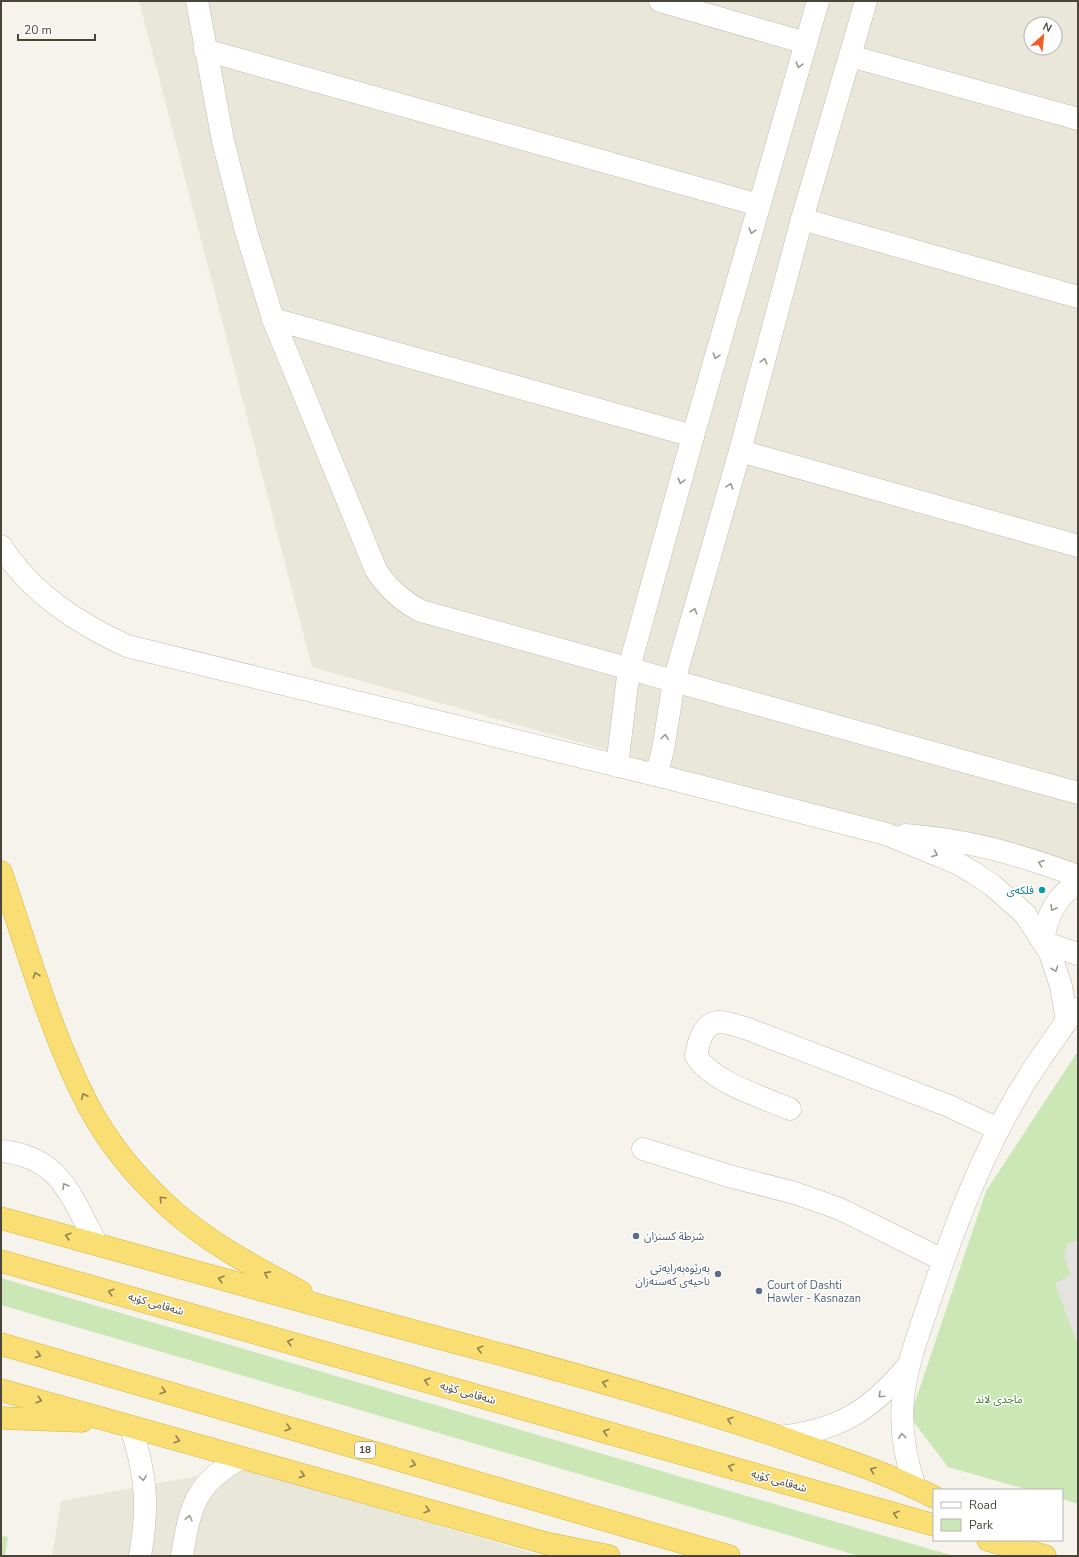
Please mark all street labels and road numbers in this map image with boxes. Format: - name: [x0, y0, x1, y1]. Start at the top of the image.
- street label: شەقامی کۆیە: [126, 1289, 186, 1319]
- street label: شەقامی کۆیە: [438, 1378, 498, 1408]
- road number: 18: [355, 1442, 375, 1458]
- street label: شەقامی کۆیە: [749, 1466, 809, 1496]

